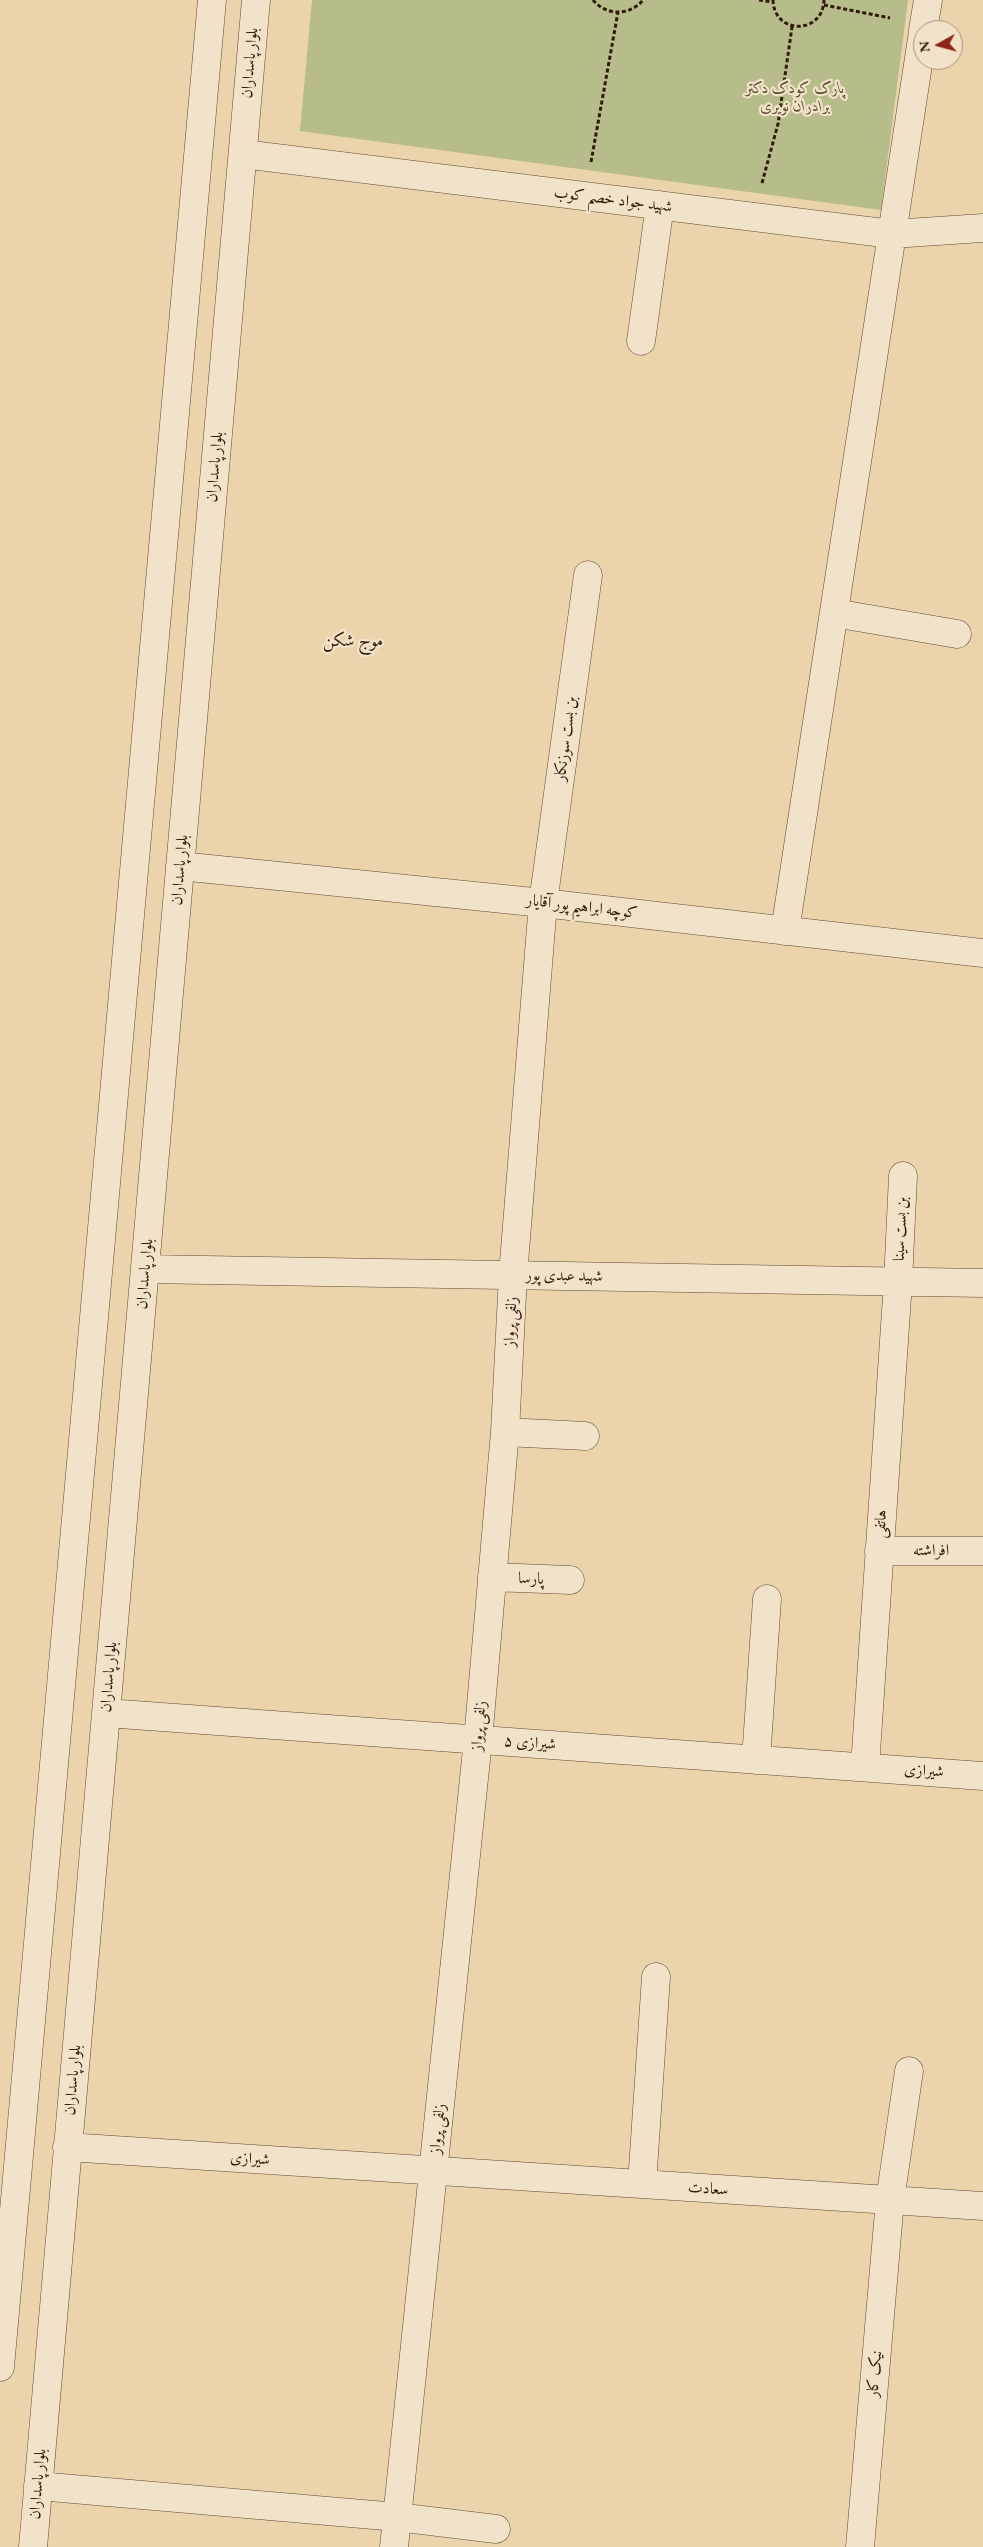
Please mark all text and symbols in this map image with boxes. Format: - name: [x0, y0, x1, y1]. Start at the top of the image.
- north arrow: [913, 20, 963, 70]
- street label: بلوار پاسداران: [237, 27, 263, 99]
- text: N: [914, 40, 934, 53]
- park label: پارک کودک دکتر برادران نویری: [745, 79, 845, 117]
- street label: شهید جواد خصم کوب: [553, 183, 673, 217]
- street label: بلوار پاسداران: [202, 431, 228, 503]
- district label: موج شکن: [323, 630, 383, 652]
- street label: بن بست سوزنکار: [551, 695, 581, 783]
- street label: بلوار پاسداران: [167, 834, 193, 906]
- street label: کوچه ابراهیم پور آقایار: [525, 891, 639, 923]
- street label: بن بست سینا: [890, 1196, 912, 1262]
- street label: بلوار پاسداران: [132, 1238, 158, 1310]
- street label: شهید عبدی پور: [525, 1266, 603, 1286]
- street label: زلفی پرواز: [500, 1296, 522, 1348]
- street label: هاتفی: [870, 1509, 892, 1539]
- street label: افراشته: [913, 1541, 949, 1561]
- street label: پارسا: [518, 1569, 544, 1589]
- street label: بلوار پاسداران: [96, 1641, 122, 1713]
- street label: زلفی پرواز: [467, 1700, 491, 1752]
- street label: شیرازی ۵: [503, 1732, 557, 1754]
- street label: شیرازی: [903, 1760, 945, 1782]
- street label: بلوار پاسداران: [60, 2044, 86, 2116]
- street label: زلفی پرواز: [426, 2103, 450, 2155]
- street label: شیرازی: [229, 2148, 271, 2170]
- street label: سعادت: [687, 2178, 729, 2200]
- street label: نیک کار: [863, 2350, 887, 2398]
- street label: بلوار پاسداران: [25, 2448, 51, 2520]

